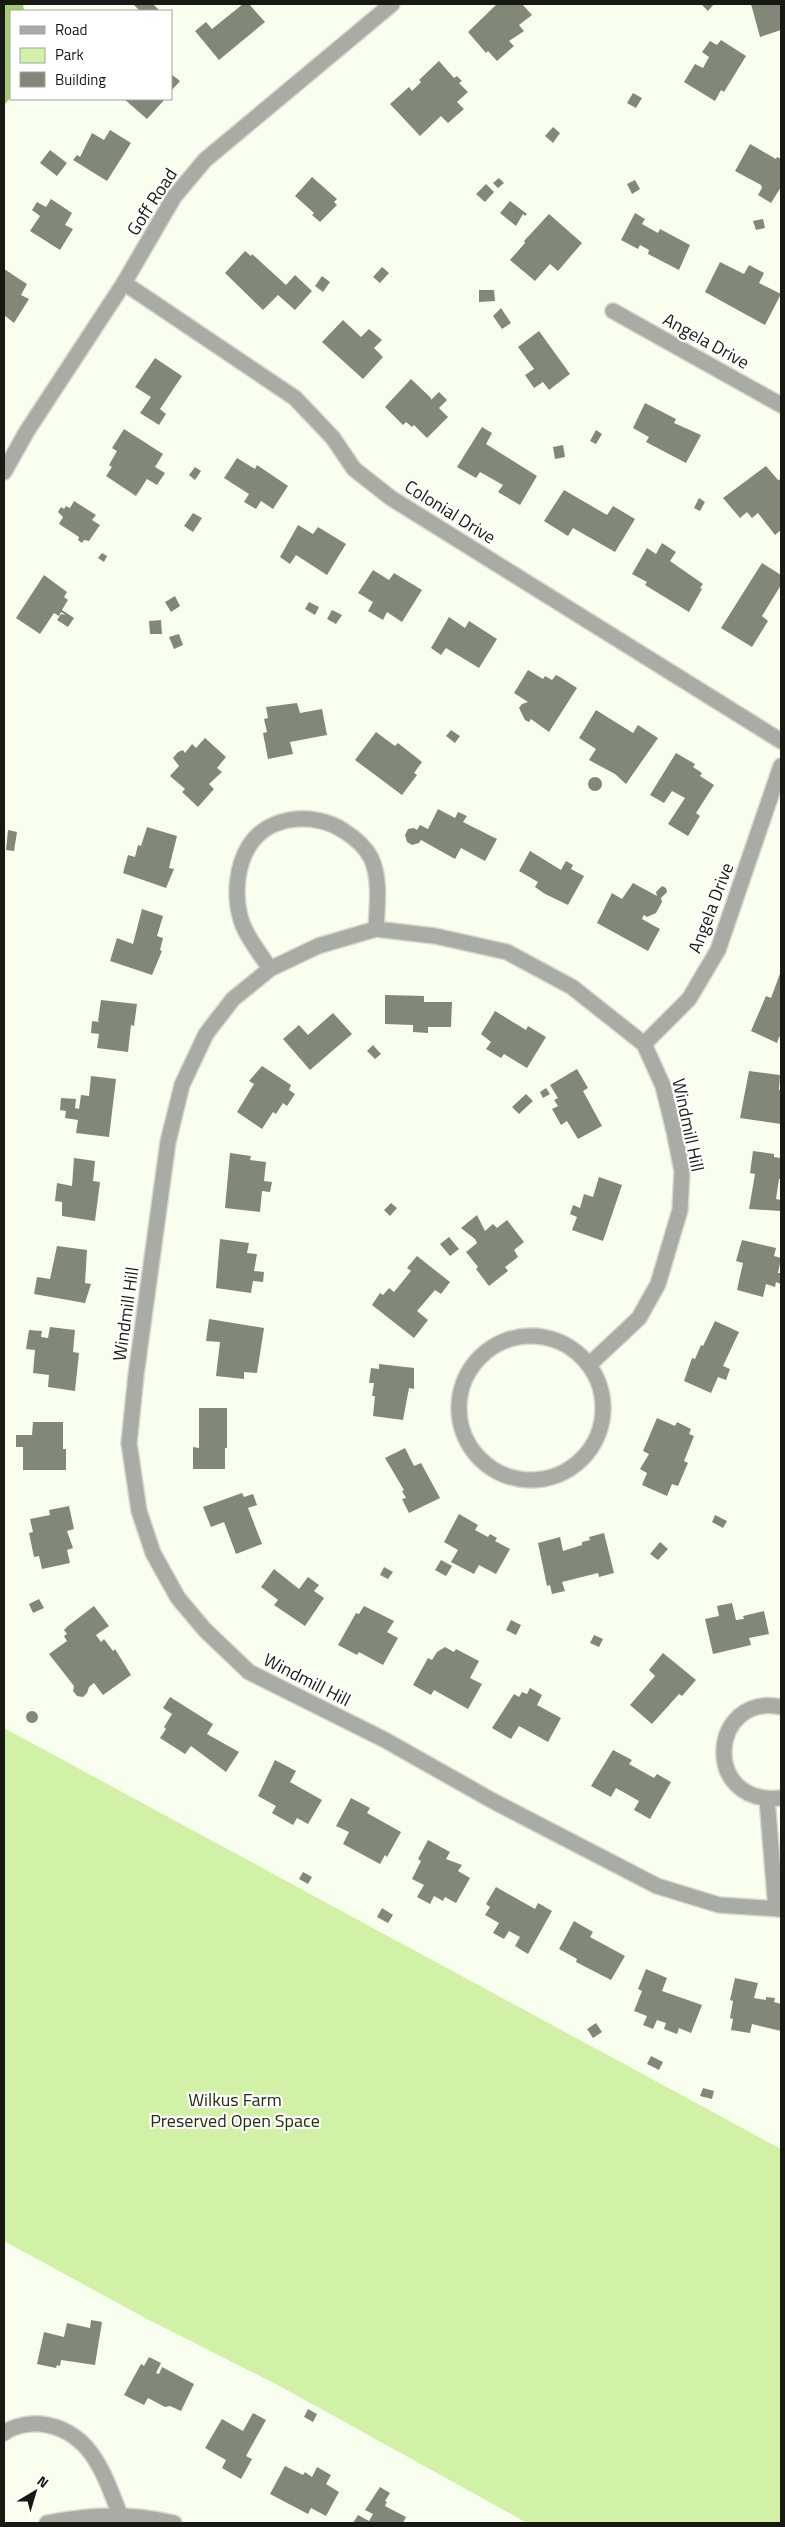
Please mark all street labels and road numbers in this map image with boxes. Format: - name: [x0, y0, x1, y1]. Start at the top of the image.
- street label: Goff Road: [120, 163, 183, 241]
- street label: Angela Drive: [658, 306, 754, 375]
- street label: Colonial Drive: [399, 473, 501, 550]
- street label: Angela Drive: [681, 859, 740, 957]
- street label: Windmill Hill: [665, 1076, 712, 1174]
- street label: Windmill Hill: [106, 1265, 145, 1363]
- street label: Windmill Hill: [259, 1646, 356, 1713]

